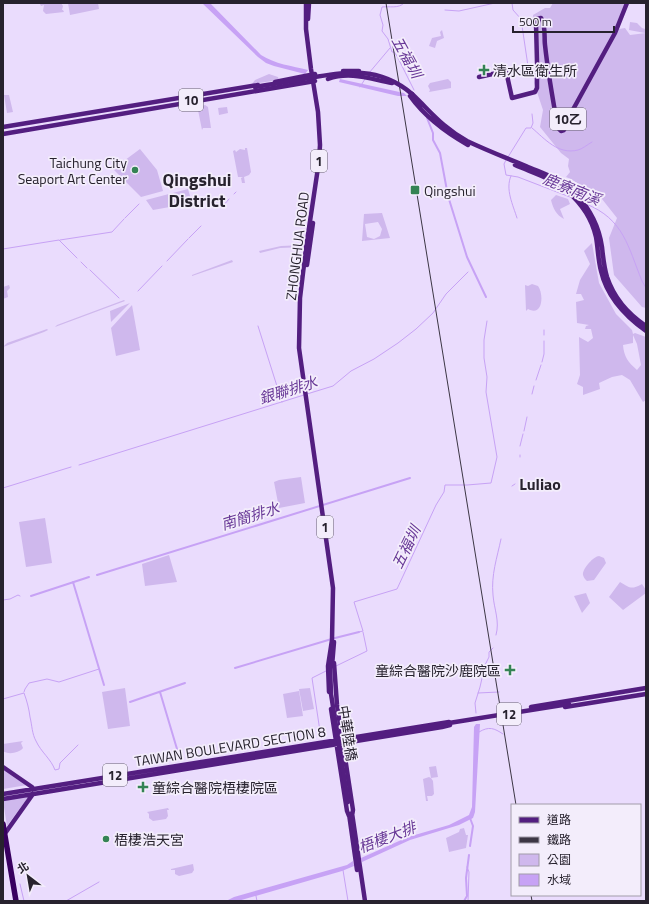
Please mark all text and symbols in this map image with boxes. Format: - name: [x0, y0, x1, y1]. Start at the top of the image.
- scale bar: [513, 8, 614, 34]
- text: 500 m: [519, 12, 552, 31]
- water label: 五福圳: [386, 32, 429, 84]
- place label: 清水區衛生所: [493, 60, 577, 81]
- marker: 清水區衛生所: [478, 64, 490, 76]
- road number: 10: [179, 89, 203, 111]
- road number: 10乙: [550, 108, 586, 130]
- road number: 1: [311, 150, 327, 172]
- place label: Taichung City Seaport Art Center: [18, 152, 127, 189]
- marker: Taichung City Seaport Art Center: [130, 165, 140, 175]
- district label: Qingshui District: [163, 166, 232, 214]
- water label: 鹿寮南溪: [540, 167, 606, 212]
- place label: Qingshui: [424, 180, 476, 201]
- marker: Qingshui: [409, 184, 421, 196]
- street label: ZHONGHUA ROAD: [280, 191, 314, 301]
- water label: 銀聯排水: [256, 370, 321, 410]
- district label: Luliao: [519, 472, 561, 496]
- water label: 南簡排水: [218, 496, 283, 536]
- road number: 1: [317, 516, 333, 538]
- water label: 五福圳: [386, 520, 427, 572]
- place label: 童綜合醫院沙鹿院區: [375, 660, 501, 681]
- marker: 童綜合醫院沙鹿院區: [504, 664, 516, 676]
- road number: 12: [497, 703, 521, 725]
- street label: 中華陸橋: [333, 704, 363, 762]
- street label: TAIWAN BOULEVARD SECTION 8: [133, 721, 327, 771]
- road number: 12: [103, 764, 127, 786]
- place label: 童綜合醫院梧棲院區: [152, 777, 278, 798]
- marker: 童綜合醫院梧棲院區: [137, 781, 149, 793]
- legend: [511, 804, 641, 896]
- text: 道路: [547, 810, 571, 829]
- water label: 梧棲大排: [355, 815, 421, 858]
- place label: 梧棲浩天宮: [114, 829, 184, 850]
- text: 鐵路: [547, 830, 571, 849]
- marker: 梧棲浩天宮: [101, 834, 111, 844]
- text: 公園: [547, 850, 571, 869]
- north arrow: [8, 856, 48, 896]
- text: 北: [14, 858, 32, 877]
- text: 水域: [547, 870, 571, 889]

